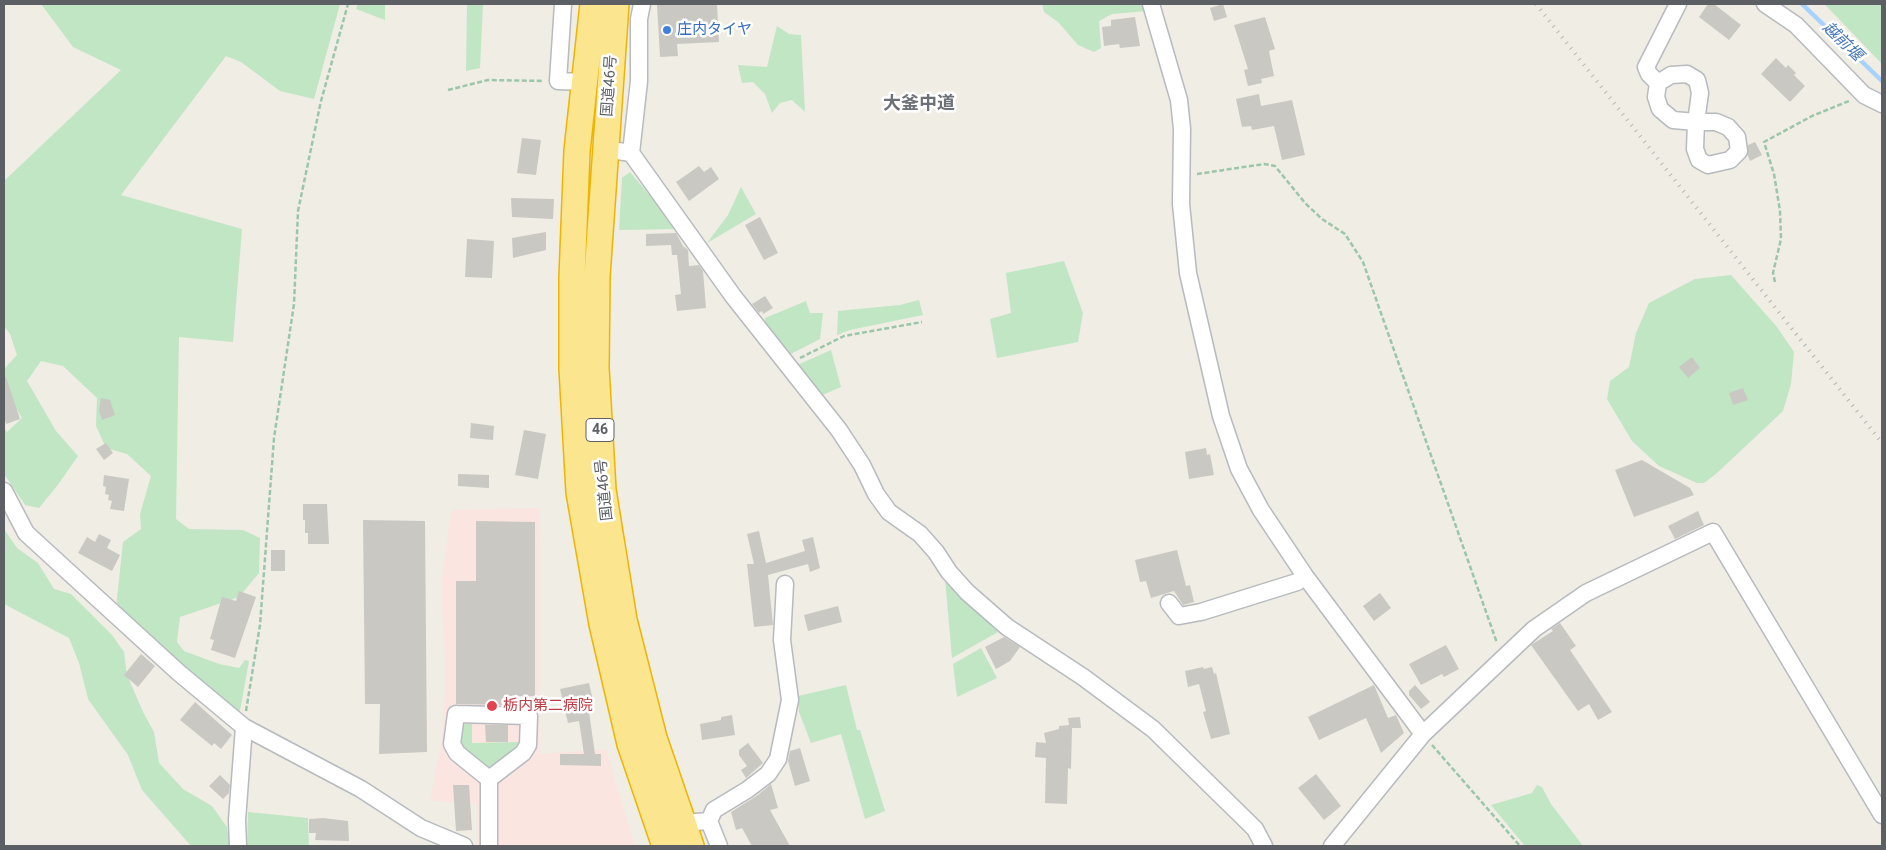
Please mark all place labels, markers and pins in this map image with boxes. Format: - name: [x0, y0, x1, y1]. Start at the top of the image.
- place label: 庄内タイヤ: [677, 21, 752, 39]
- marker: 庄内タイヤ: [661, 24, 673, 36]
- place label: 栃内第二病院: [503, 697, 593, 715]
- marker: 栃内第二病院: [485, 699, 499, 713]

